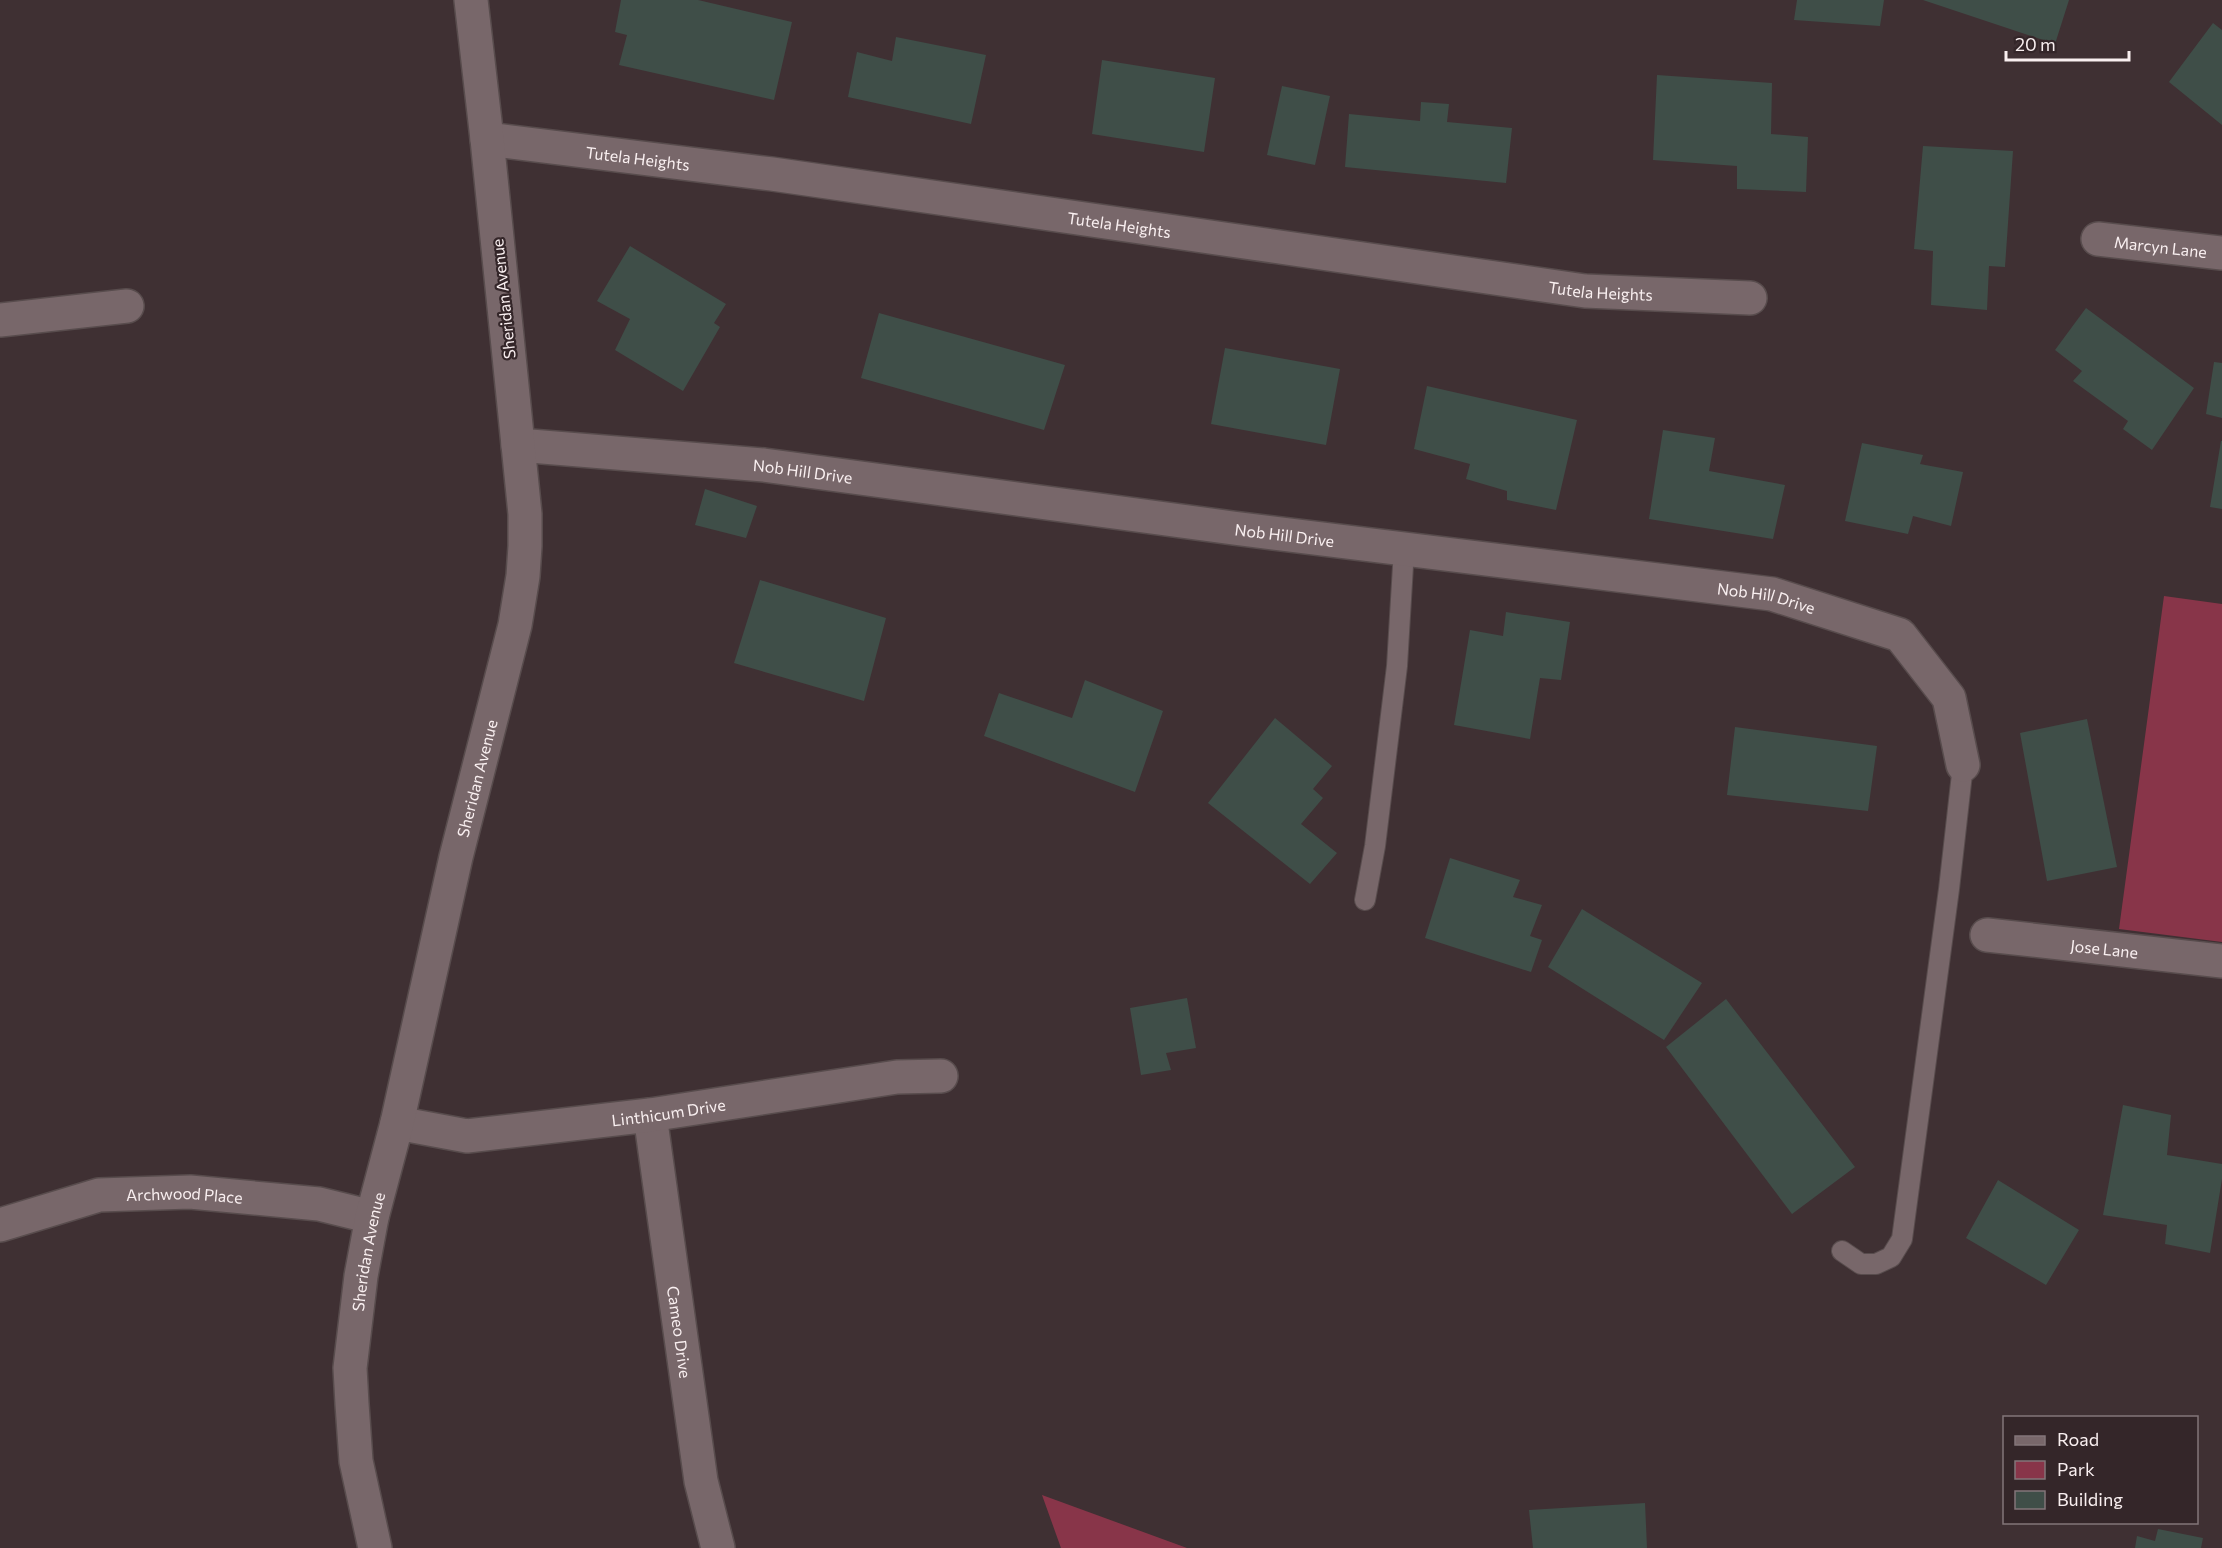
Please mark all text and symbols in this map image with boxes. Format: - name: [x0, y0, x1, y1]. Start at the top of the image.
- scale bar: [2006, 24, 2129, 62]
- text: 20 m: [2015, 33, 2056, 55]
- street label: Tutela Heights: [585, 142, 691, 173]
- street label: Tutela Heights: [1066, 207, 1172, 241]
- street label: Marcyn Lane: [2113, 231, 2208, 261]
- street label: Sheridan Avenue: [487, 238, 519, 360]
- street label: Tutela Heights: [1547, 276, 1653, 303]
- street label: Nob Hill Drive: [752, 455, 854, 486]
- street label: Nob Hill Drive: [1234, 519, 1336, 550]
- street label: Nob Hill Drive: [1716, 578, 1818, 617]
- street label: Sheridan Avenue: [452, 717, 500, 839]
- street label: Jose Lane: [2069, 935, 2139, 961]
- street label: Linthicum Drive: [610, 1094, 727, 1129]
- street label: Archwood Place: [126, 1182, 244, 1206]
- street label: Sheridan Avenue: [347, 1190, 388, 1312]
- street label: Cameo Drive: [664, 1284, 696, 1379]
- legend: [2003, 1416, 2198, 1524]
- text: Road: [2057, 1428, 2099, 1450]
- text: Park: [2057, 1458, 2095, 1480]
- text: Building: [2057, 1488, 2123, 1510]

